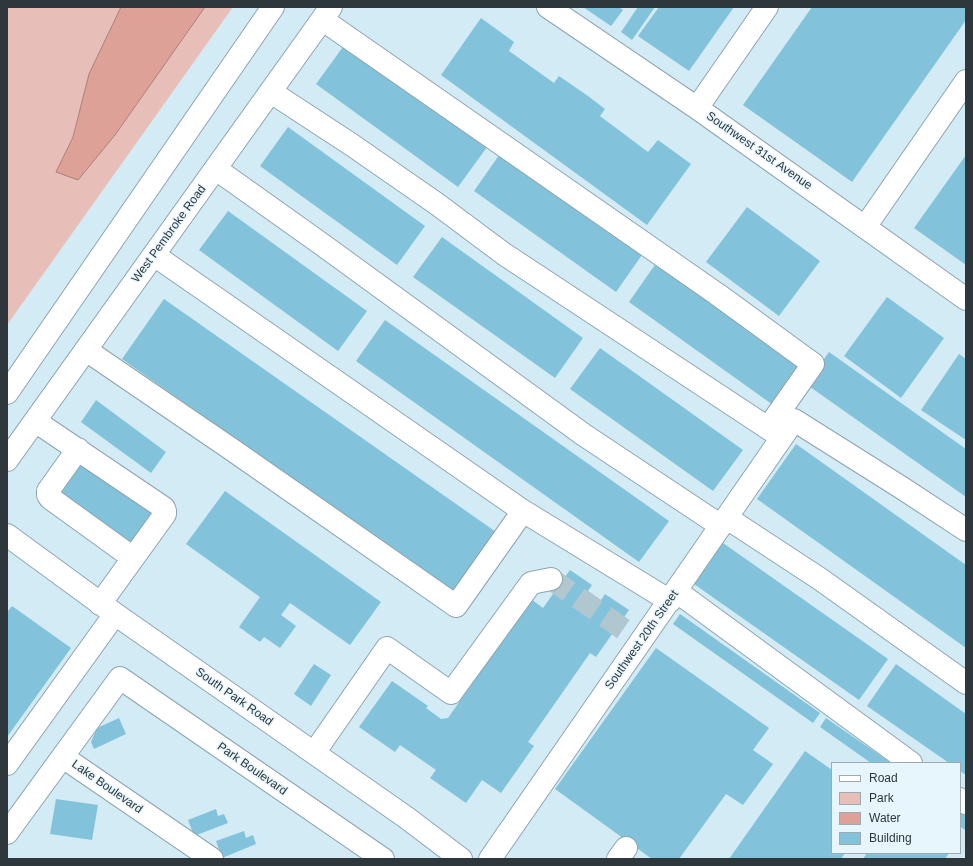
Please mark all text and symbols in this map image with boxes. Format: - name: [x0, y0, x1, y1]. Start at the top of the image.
- street label: Southwest 31st Avenue: [703, 109, 815, 193]
- street label: West Pembroke Road: [129, 182, 209, 286]
- street label: Southwest 20th Street: [602, 588, 682, 692]
- street label: South Park Road: [192, 665, 276, 729]
- street label: Park Boulevard: [214, 740, 290, 798]
- street label: Lake Boulevard: [69, 757, 145, 817]
- legend: [831, 762, 961, 854]
- text: Road: [869, 771, 898, 785]
- text: Park: [869, 791, 894, 805]
- text: Water: [869, 811, 901, 825]
- text: Building: [869, 831, 912, 845]

